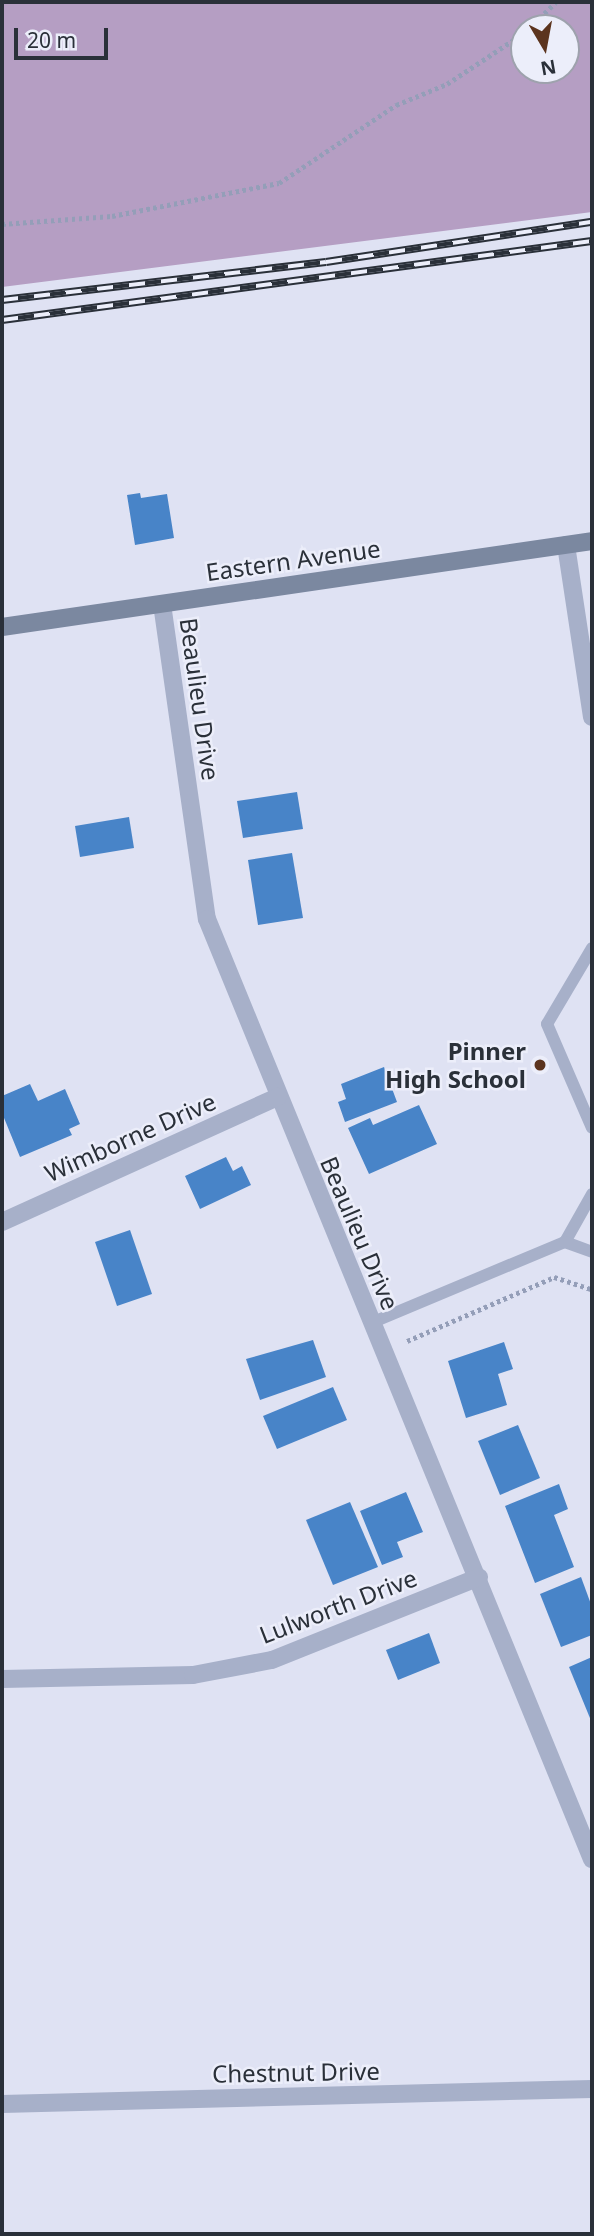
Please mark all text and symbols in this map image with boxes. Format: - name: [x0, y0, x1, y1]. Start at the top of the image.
- scale bar: [18, 14, 112, 58]
- north arrow: [510, 14, 580, 84]
- text: 20 m: [27, 26, 76, 54]
- text: N: [538, 54, 558, 82]
- street label: Eastern Avenue: [204, 534, 382, 586]
- street label: Beaulieu Drive: [174, 616, 226, 782]
- place label: Pinner High School: [385, 1037, 526, 1093]
- marker: Pinner High School: [532, 1057, 548, 1073]
- street label: Wimborne Drive: [40, 1086, 220, 1188]
- street label: Beaulieu Drive: [315, 1152, 405, 1314]
- street label: Lulworth Drive: [255, 1563, 421, 1649]
- street label: Chestnut Drive: [212, 2056, 380, 2088]

